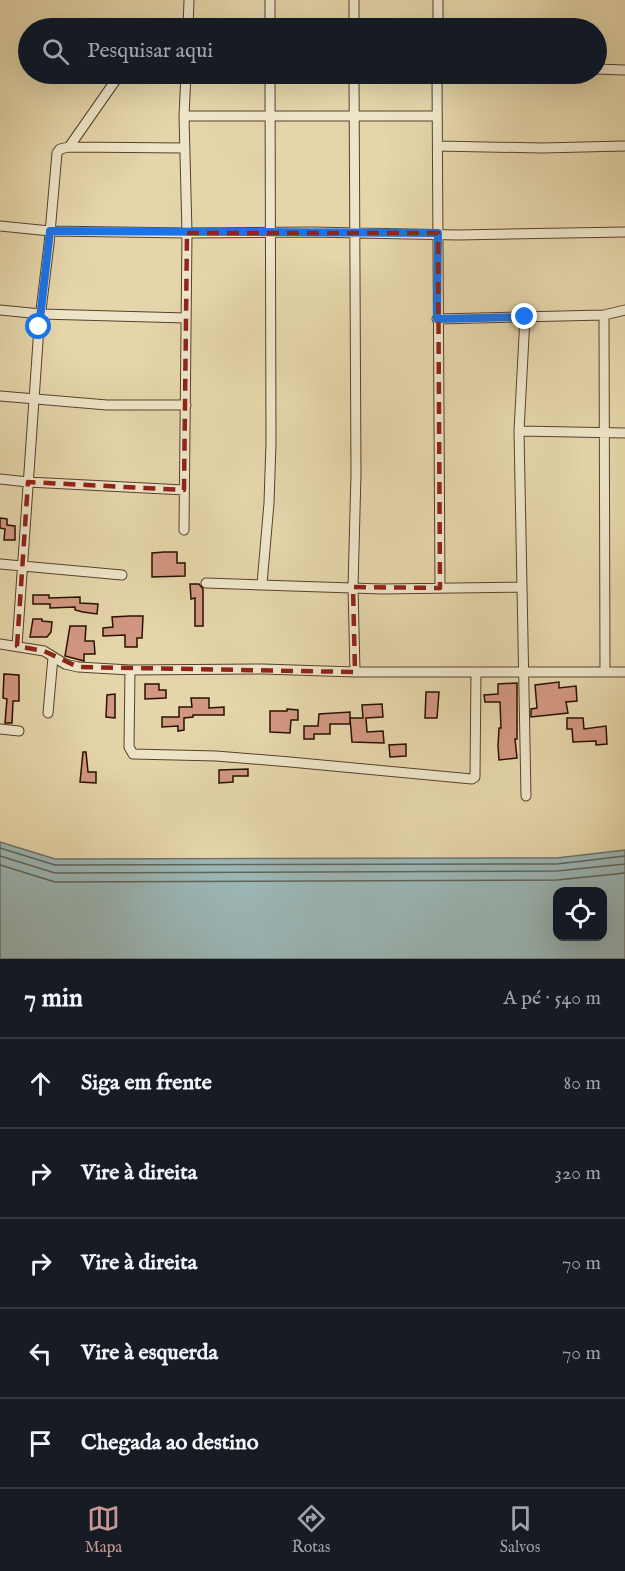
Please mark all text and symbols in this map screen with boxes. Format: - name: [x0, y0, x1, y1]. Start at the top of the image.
- search box: [18, 18, 607, 84]
- icon: search: [39, 35, 72, 68]
- text: Pesquisar aqui: [87, 37, 213, 65]
- route end: [511, 303, 537, 329]
- route start: [25, 313, 51, 339]
- map controls: [553, 887, 607, 941]
- button: locate: [553, 887, 607, 941]
- text: 7 min: [24, 982, 83, 1015]
- text: A pé · 540 m: [503, 986, 601, 1011]
- icon: ahead: [24, 1067, 57, 1100]
- text: Siga em frente: [81, 1069, 212, 1097]
- text: 80 m: [564, 1071, 601, 1096]
- icon: right: [24, 1157, 57, 1190]
- text: Vire à direita: [81, 1159, 197, 1187]
- text: 320 m: [555, 1161, 601, 1186]
- icon: right: [24, 1247, 57, 1280]
- text: Vire à direita: [81, 1249, 197, 1277]
- text: 70 m: [562, 1251, 601, 1276]
- icon: left: [24, 1337, 57, 1370]
- text: Vire à esquerda: [81, 1339, 218, 1367]
- text: 70 m: [562, 1341, 601, 1366]
- icon: arrive: [24, 1427, 57, 1460]
- text: Chegada ao destino: [81, 1429, 259, 1457]
- tab: Mapa: [85, 1502, 122, 1558]
- tab: Rotas: [292, 1502, 330, 1558]
- tab: Salvos: [500, 1502, 540, 1558]

